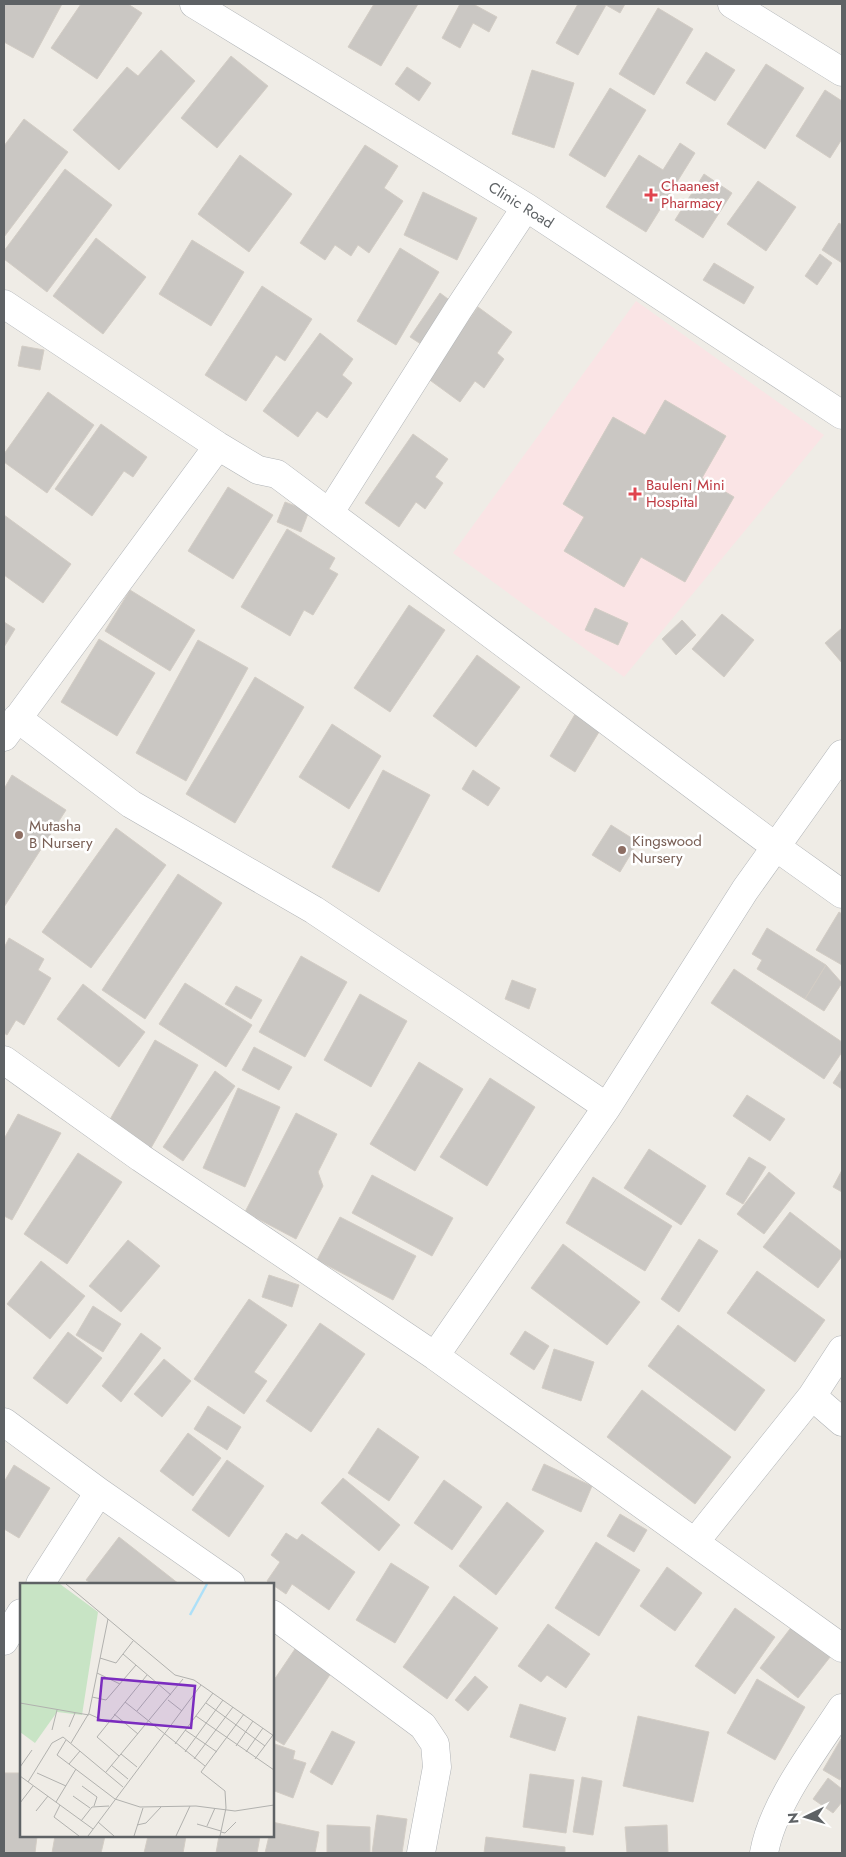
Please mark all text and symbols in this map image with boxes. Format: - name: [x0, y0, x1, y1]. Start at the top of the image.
- place label: Chaanest Pharmacy: [661, 175, 723, 214]
- street label: Clinic Road: [484, 176, 558, 234]
- marker: Chaanest Pharmacy: [645, 189, 657, 201]
- place label: Bauleni Mini Hospital: [646, 474, 725, 513]
- marker: Bauleni Mini Hospital: [628, 487, 642, 501]
- place label: Mutasha B Nursery: [29, 815, 93, 854]
- marker: Mutasha B Nursery: [13, 829, 25, 841]
- place label: Kingswood Nursery: [632, 830, 702, 869]
- marker: Kingswood Nursery: [616, 844, 628, 856]
- inset map: [20, 1583, 274, 1837]
- north arrow: [781, 1792, 831, 1842]
- text: N: [783, 1812, 803, 1825]

